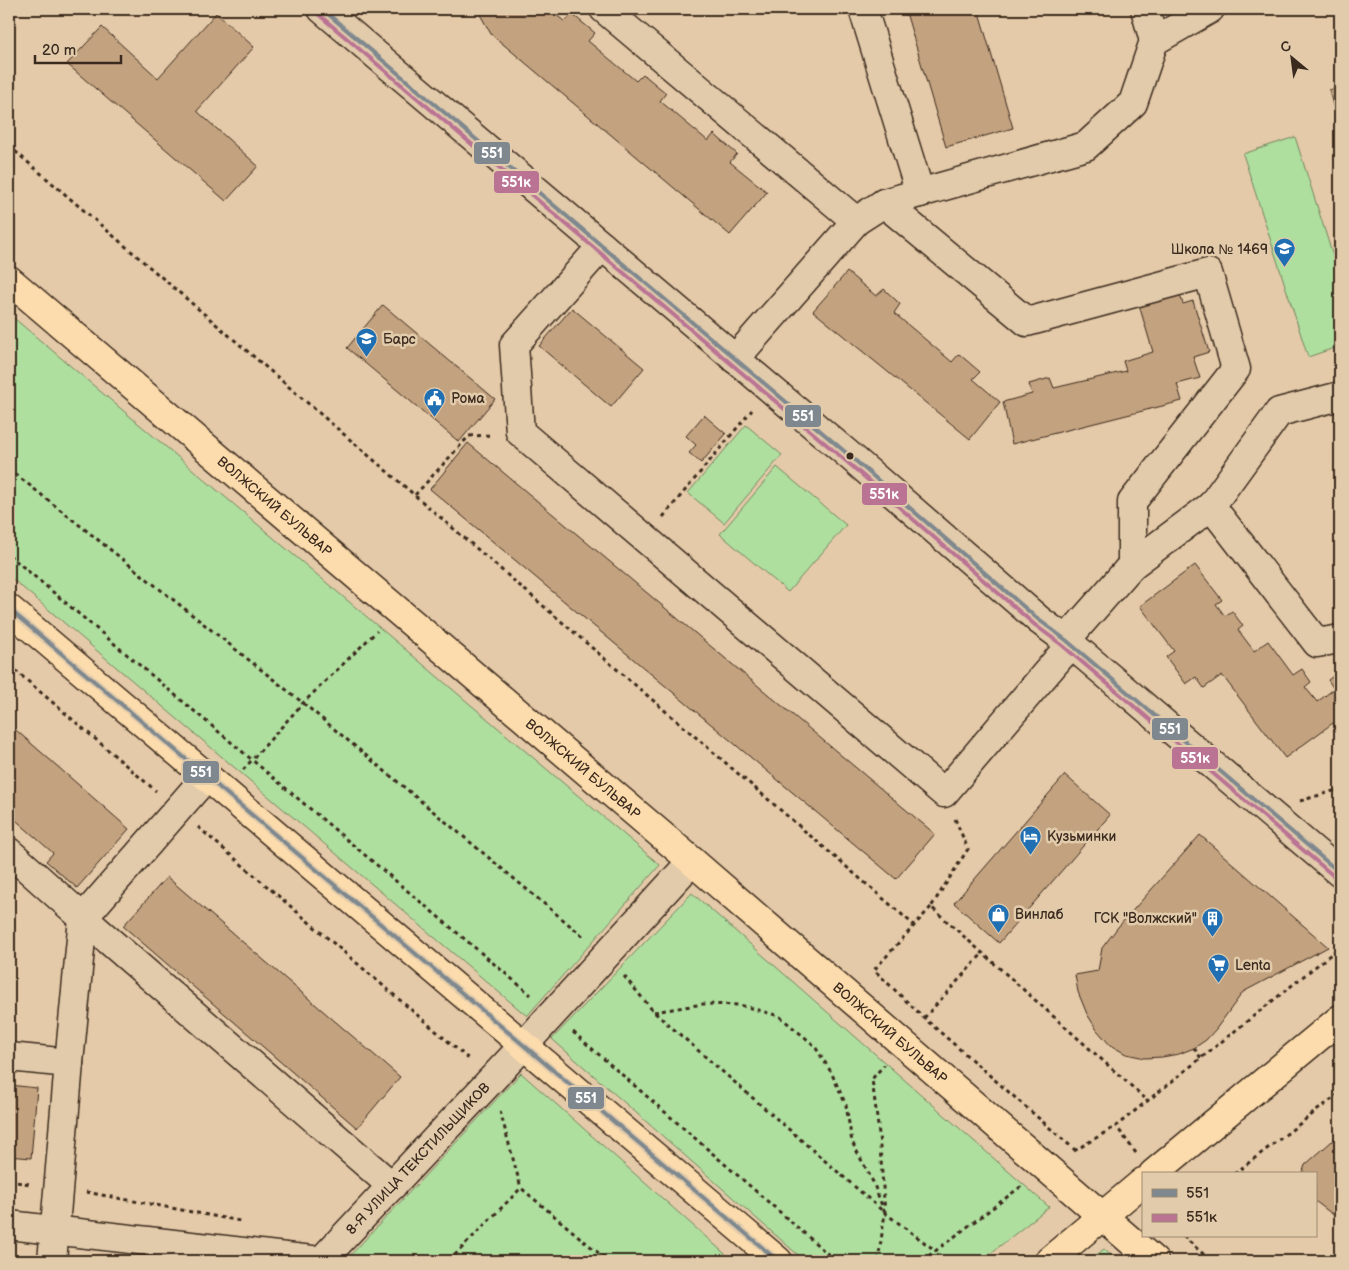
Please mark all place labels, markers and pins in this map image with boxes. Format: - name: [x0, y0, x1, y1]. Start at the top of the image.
- school or university icon: Школа № 1469: [1272, 237, 1296, 268]
- place label: Школа № 1469: [1171, 241, 1268, 258]
- school or university icon: Барс: [355, 327, 379, 358]
- place label: Барс: [383, 331, 416, 348]
- public building icon: Рома: [423, 386, 447, 417]
- place label: Рома: [451, 390, 485, 407]
- unlabelled marker: [845, 451, 855, 461]
- hotel icon: Кузьминки: [1019, 824, 1043, 855]
- place label: Кузьминки: [1047, 828, 1116, 845]
- shop icon: Винлаб: [987, 902, 1011, 933]
- place label: Винлаб: [1015, 906, 1064, 923]
- building icon: ГСК "Волжский": [1201, 906, 1225, 937]
- place label: ГСК "Волжский": [1094, 910, 1197, 927]
- supermarket icon: Lenta: [1207, 953, 1231, 984]
- place label: Lenta: [1235, 957, 1271, 974]

